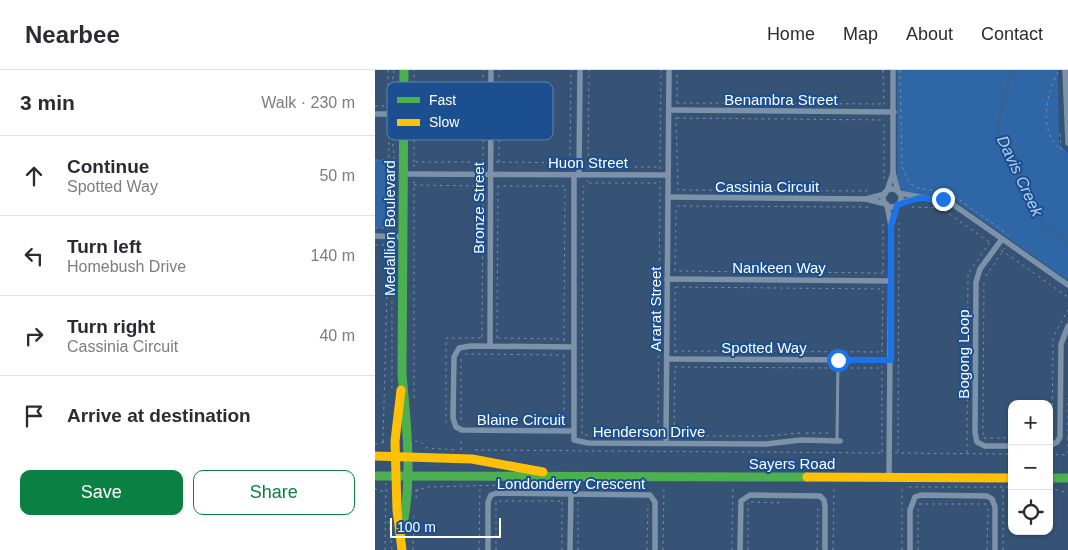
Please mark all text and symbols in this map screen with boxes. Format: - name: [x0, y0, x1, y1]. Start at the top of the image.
- text: Nearbee: [25, 21, 120, 48]
- text: Home: [767, 24, 815, 44]
- text: Map: [843, 24, 878, 44]
- text: About: [906, 24, 953, 44]
- text: Contact: [981, 24, 1043, 44]
- legend: [387, 82, 553, 140]
- text: 3 min: [20, 91, 75, 114]
- street label: Benambra Street: [724, 91, 839, 108]
- text: Fast: [429, 92, 456, 108]
- text: Walk · 230 m: [261, 94, 355, 111]
- text: Slow: [429, 114, 460, 130]
- water label: Davis Creek: [994, 133, 1047, 220]
- street label: Huon Street: [548, 154, 629, 171]
- text: Continue: [67, 156, 149, 177]
- street label: Medallion Boulevard: [381, 160, 398, 296]
- street label: Bronze Street: [470, 161, 487, 254]
- icon: ahead: [20, 162, 48, 190]
- text: 50 m: [319, 167, 355, 184]
- text: Spotted Way: [67, 178, 158, 195]
- street label: Cassinia Circuit: [715, 178, 820, 195]
- route end: [932, 188, 955, 211]
- text: Turn left: [67, 236, 142, 257]
- icon: left: [20, 242, 48, 270]
- text: 140 m: [311, 247, 355, 264]
- text: Homebush Drive: [67, 258, 186, 275]
- street label: Nankeen Way: [732, 259, 826, 276]
- street label: Ararat Street: [647, 266, 664, 352]
- street label: Bogong Loop: [955, 309, 972, 399]
- text: Turn right: [67, 316, 155, 337]
- icon: right: [20, 322, 48, 350]
- text: 40 m: [319, 327, 355, 344]
- text: Cassinia Circuit: [67, 338, 178, 355]
- street label: Spotted Way: [721, 339, 807, 356]
- route start: [827, 349, 850, 372]
- map controls: [1008, 400, 1053, 535]
- button: +: [1008, 400, 1053, 445]
- icon: arrive: [20, 402, 48, 430]
- text: Arrive at destination: [67, 405, 251, 426]
- street label: Blaine Circuit: [477, 411, 566, 428]
- street label: Henderson Drive: [593, 423, 705, 440]
- button: −: [1008, 445, 1053, 490]
- street label: Sayers Road: [749, 455, 835, 472]
- button: Save: [20, 470, 183, 515]
- button: Share: [193, 470, 355, 515]
- street label: Londonderry Crescent: [497, 475, 646, 492]
- button: locate: [1008, 490, 1053, 535]
- scale bar: [390, 515, 501, 538]
- text: 100 m: [397, 519, 436, 535]

